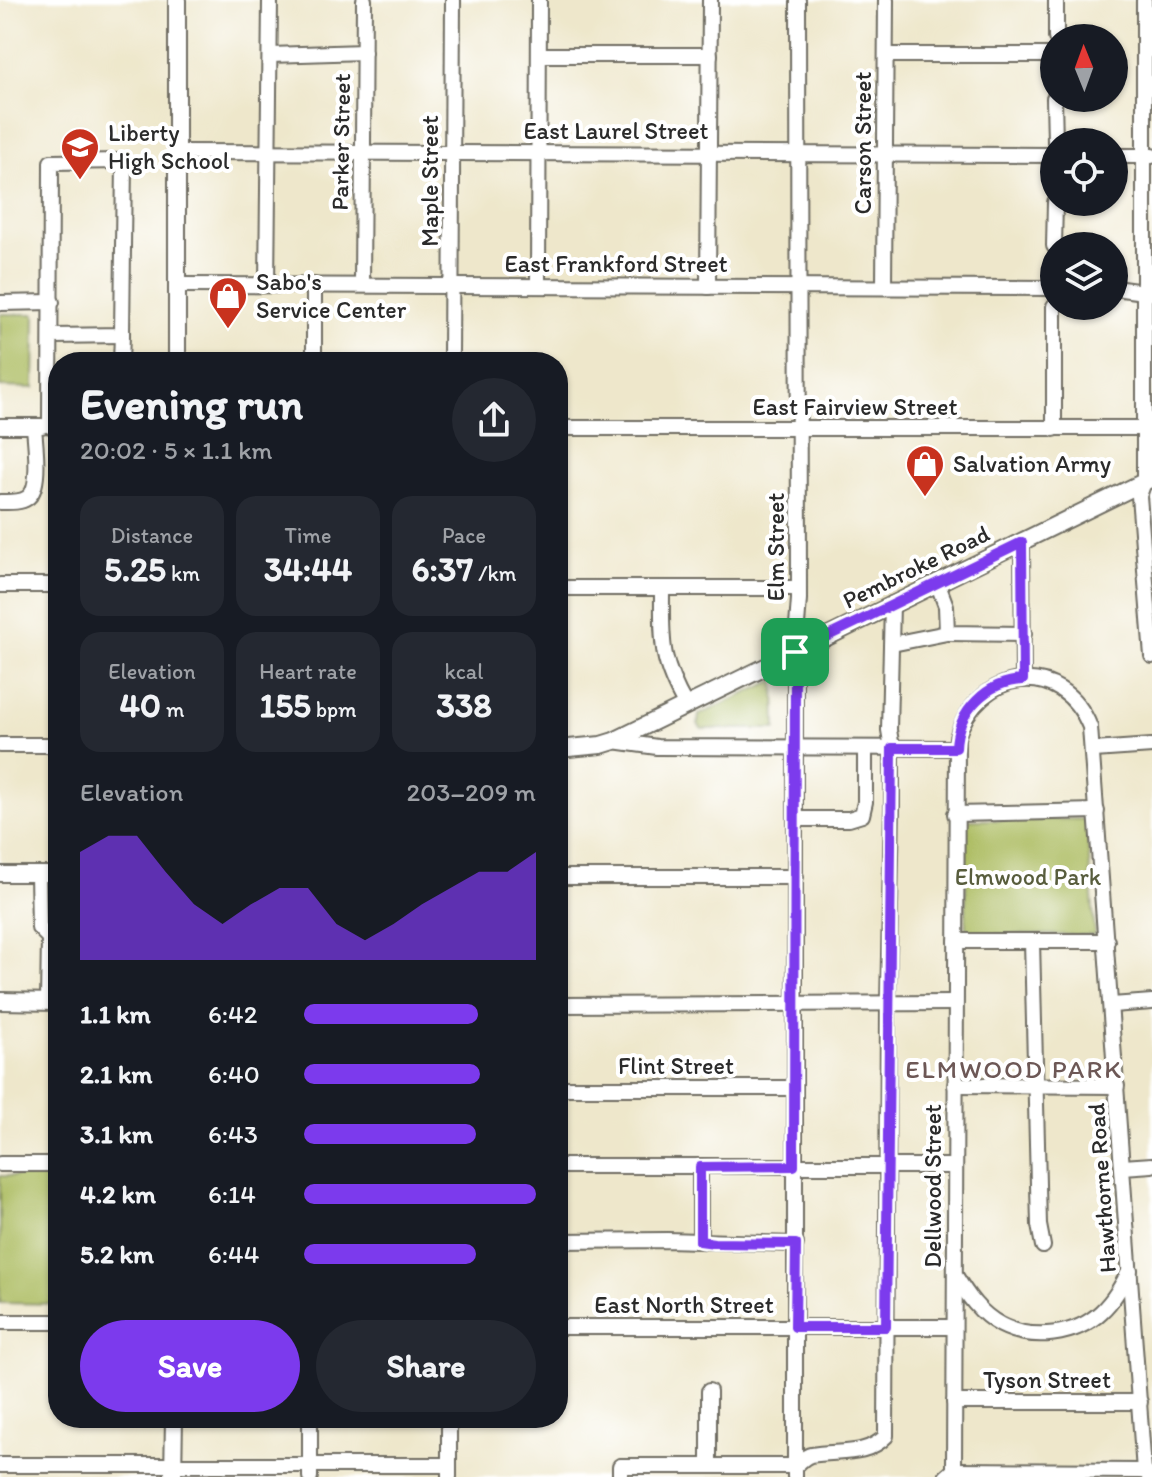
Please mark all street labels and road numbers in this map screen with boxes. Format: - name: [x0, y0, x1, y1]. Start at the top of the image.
- street label: Carson Street: [848, 72, 877, 214]
- street label: Parker Street: [325, 73, 356, 211]
- street label: Maple Street: [415, 115, 444, 247]
- street label: East Laurel Street: [523, 116, 709, 145]
- street label: East Frankford Street: [504, 249, 728, 278]
- street label: East Fairview Street: [753, 392, 958, 421]
- street label: Elm Street: [761, 493, 790, 601]
- street label: Pembroke Road: [838, 518, 994, 615]
- street label: Flint Street: [618, 1051, 734, 1080]
- street label: Hawthorne Road: [1081, 1102, 1122, 1274]
- street label: Dellwood Street: [918, 1104, 947, 1268]
- street label: East North Street: [594, 1290, 774, 1319]
- street label: Tyson Street: [983, 1365, 1111, 1394]

